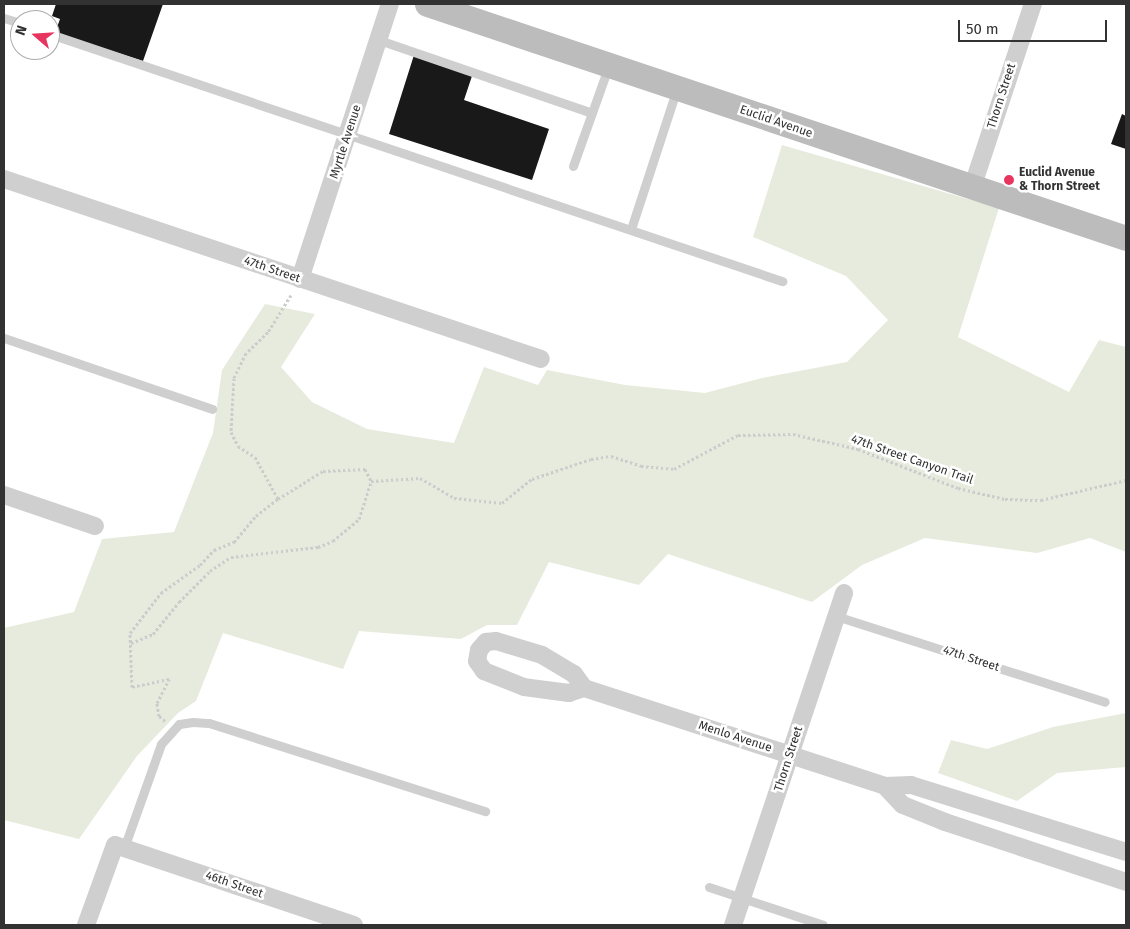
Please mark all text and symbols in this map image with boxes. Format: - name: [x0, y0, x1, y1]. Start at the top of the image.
- north arrow: [10, 10, 60, 60]
- scale bar: [960, 10, 1109, 42]
- text: 50 m: [966, 20, 999, 38]
- text: N: [12, 23, 31, 37]
- street label: Thorn Street: [985, 62, 1019, 130]
- street label: Myrtle Avenue: [327, 103, 365, 181]
- street label: Euclid Avenue: [738, 103, 814, 141]
- place label: Euclid Avenue & Thorn Street: [1019, 166, 1100, 194]
- marker: Euclid Avenue & Thorn Street: [1003, 174, 1015, 186]
- street label: 47th Street: [242, 254, 302, 286]
- street label: 47th Street Canyon Trail: [849, 432, 975, 488]
- street label: 47th Street: [941, 643, 1001, 675]
- street label: Menlo Avenue: [696, 718, 774, 756]
- street label: Thorn Street: [772, 725, 806, 793]
- street label: 46th Street: [203, 868, 265, 902]

